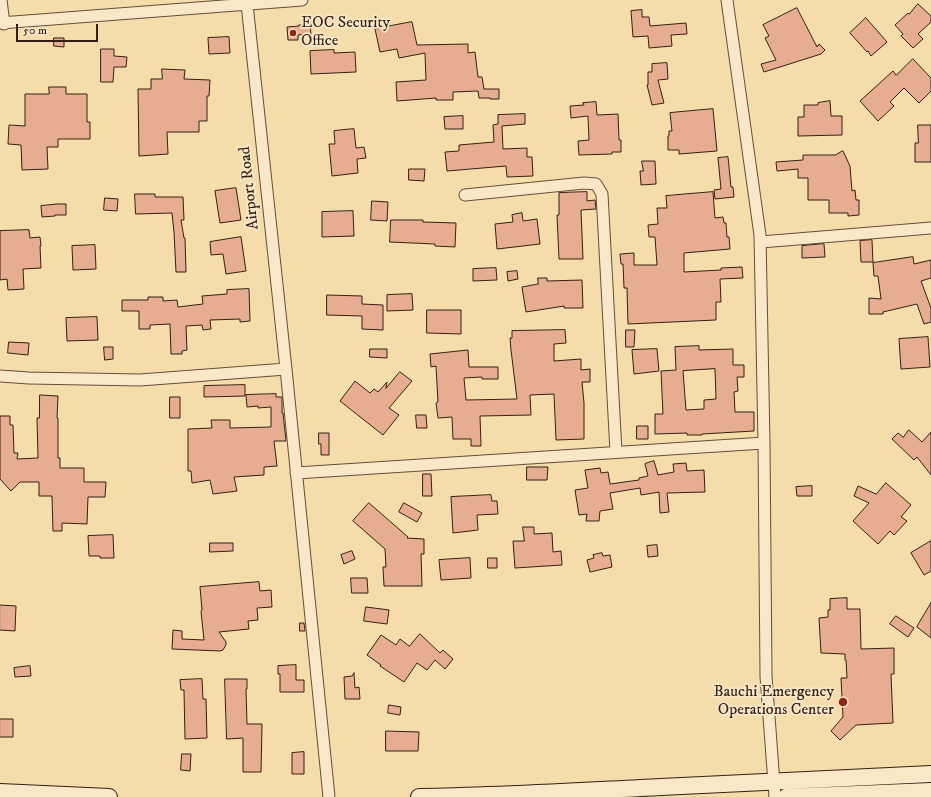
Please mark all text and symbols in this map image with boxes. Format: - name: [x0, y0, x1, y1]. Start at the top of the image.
- place label: EOC Security Office: [301, 14, 390, 52]
- scale bar: [18, 16, 100, 42]
- text: 50 m: [23, 23, 47, 38]
- marker: EOC Security Office: [288, 28, 298, 38]
- street label: Airport Road: [236, 145, 264, 231]
- place label: Bauchi Emergency Operations Center: [713, 683, 834, 721]
- marker: Bauchi Emergency Operations Center: [837, 696, 849, 708]

